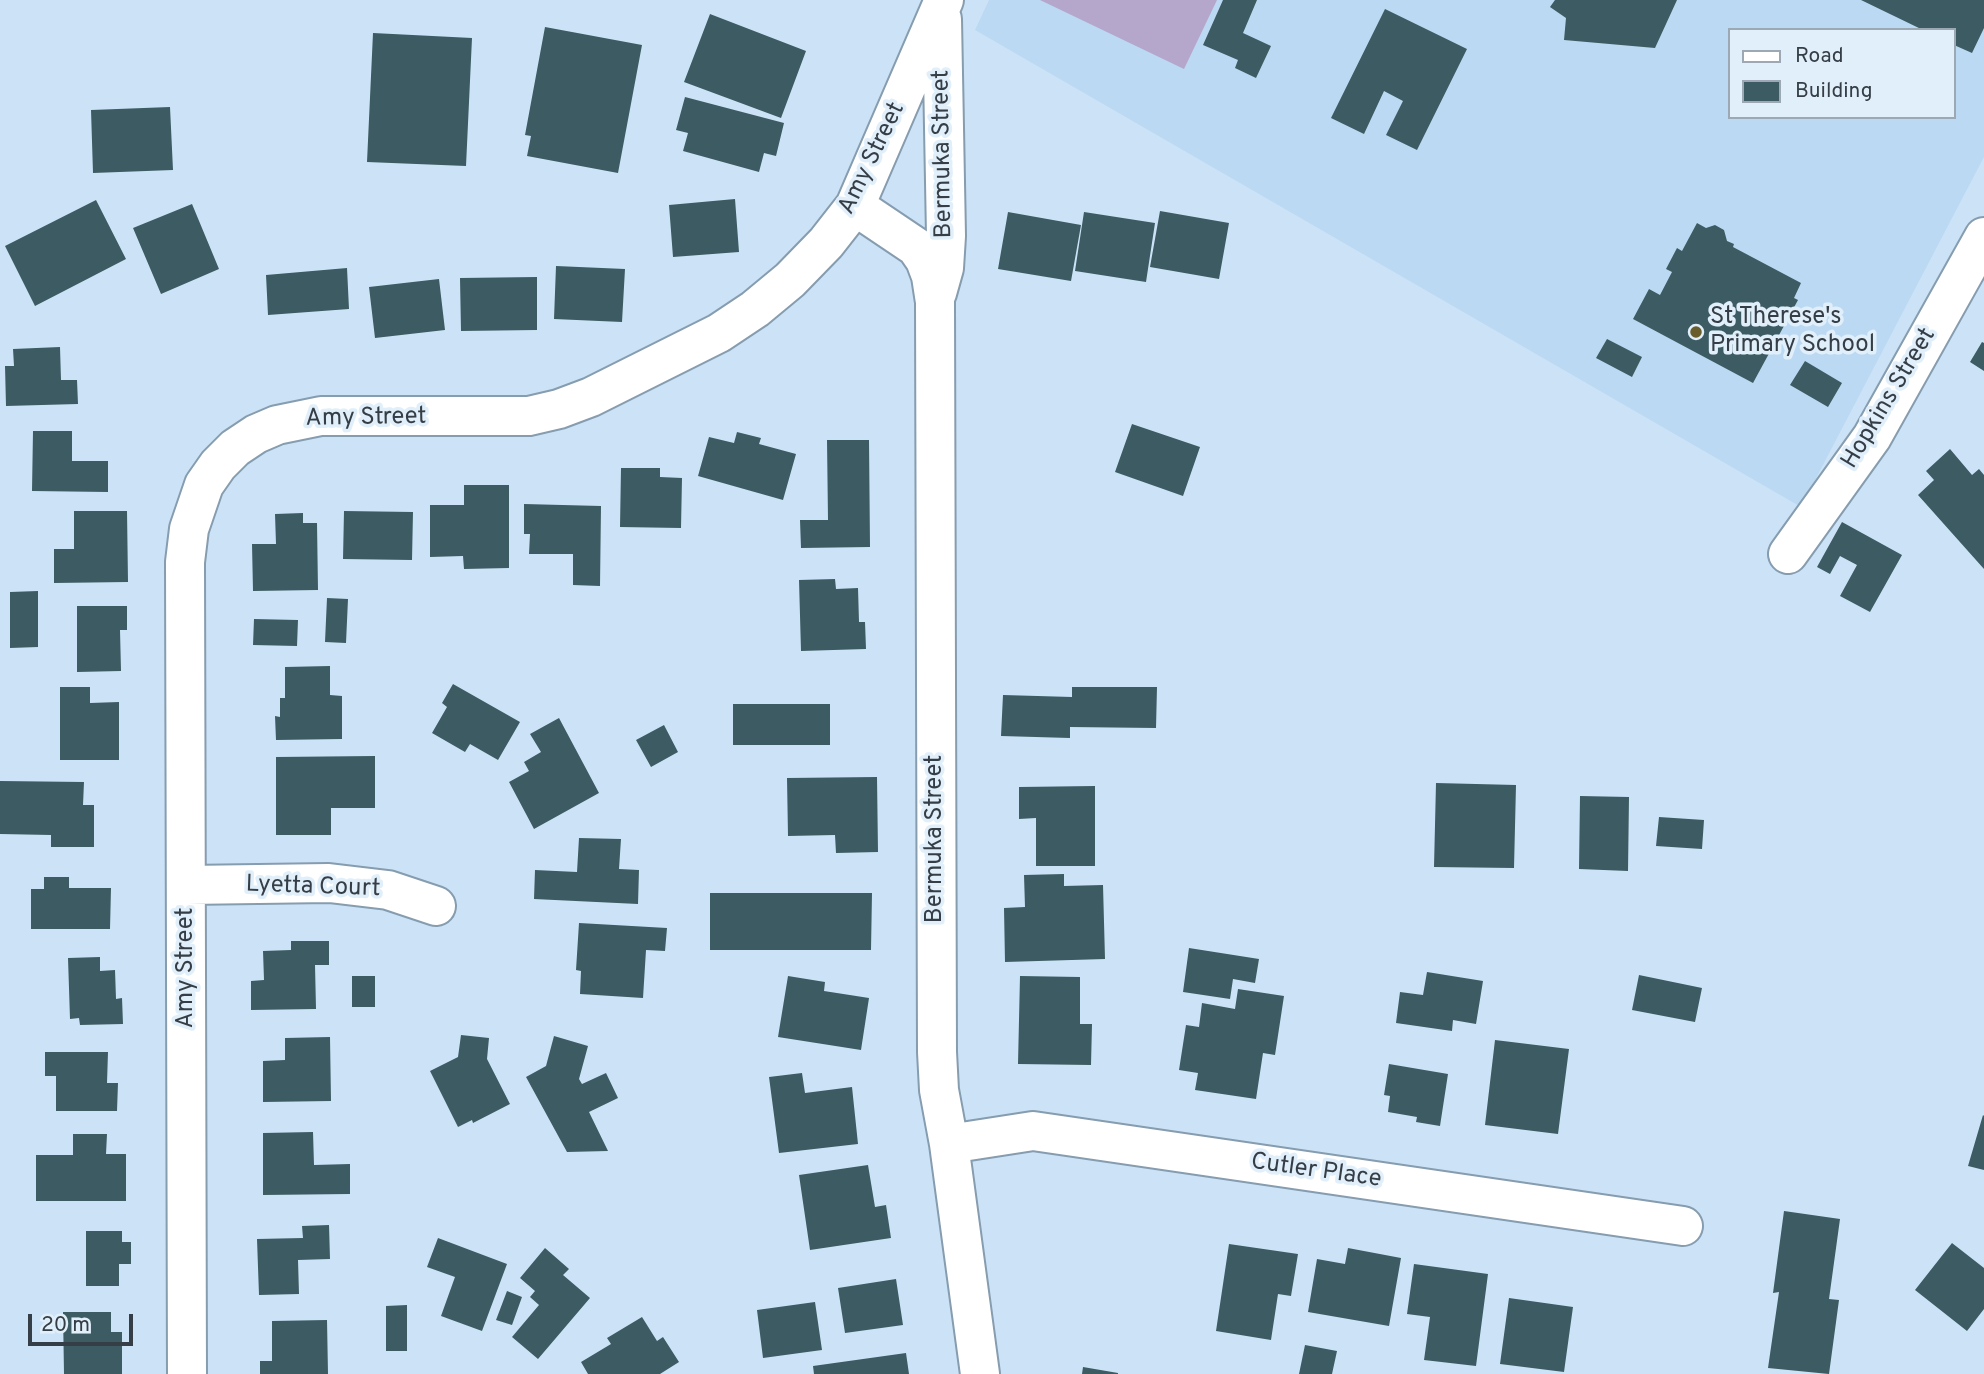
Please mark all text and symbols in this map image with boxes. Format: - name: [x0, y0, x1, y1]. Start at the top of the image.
- legend: [1728, 28, 1956, 119]
- text: Road: [1795, 43, 1844, 70]
- street label: Bermuka Street: [928, 69, 960, 239]
- text: Building: [1795, 78, 1873, 105]
- street label: Amy Street: [834, 98, 912, 220]
- place label: St Therese's Primary School: [1710, 304, 1875, 360]
- street label: Hopkins Street: [1837, 323, 1943, 475]
- marker: St Therese's Primary School: [1688, 324, 1704, 340]
- street label: Amy Street: [305, 404, 427, 434]
- street label: Bermuka Street: [922, 755, 950, 923]
- street label: Lyetta Court: [245, 871, 381, 905]
- street label: Amy Street: [173, 908, 201, 1028]
- street label: Cutler Place: [1249, 1149, 1383, 1195]
- scale bar: [32, 1300, 136, 1344]
- text: 20 m: [41, 1312, 90, 1339]

